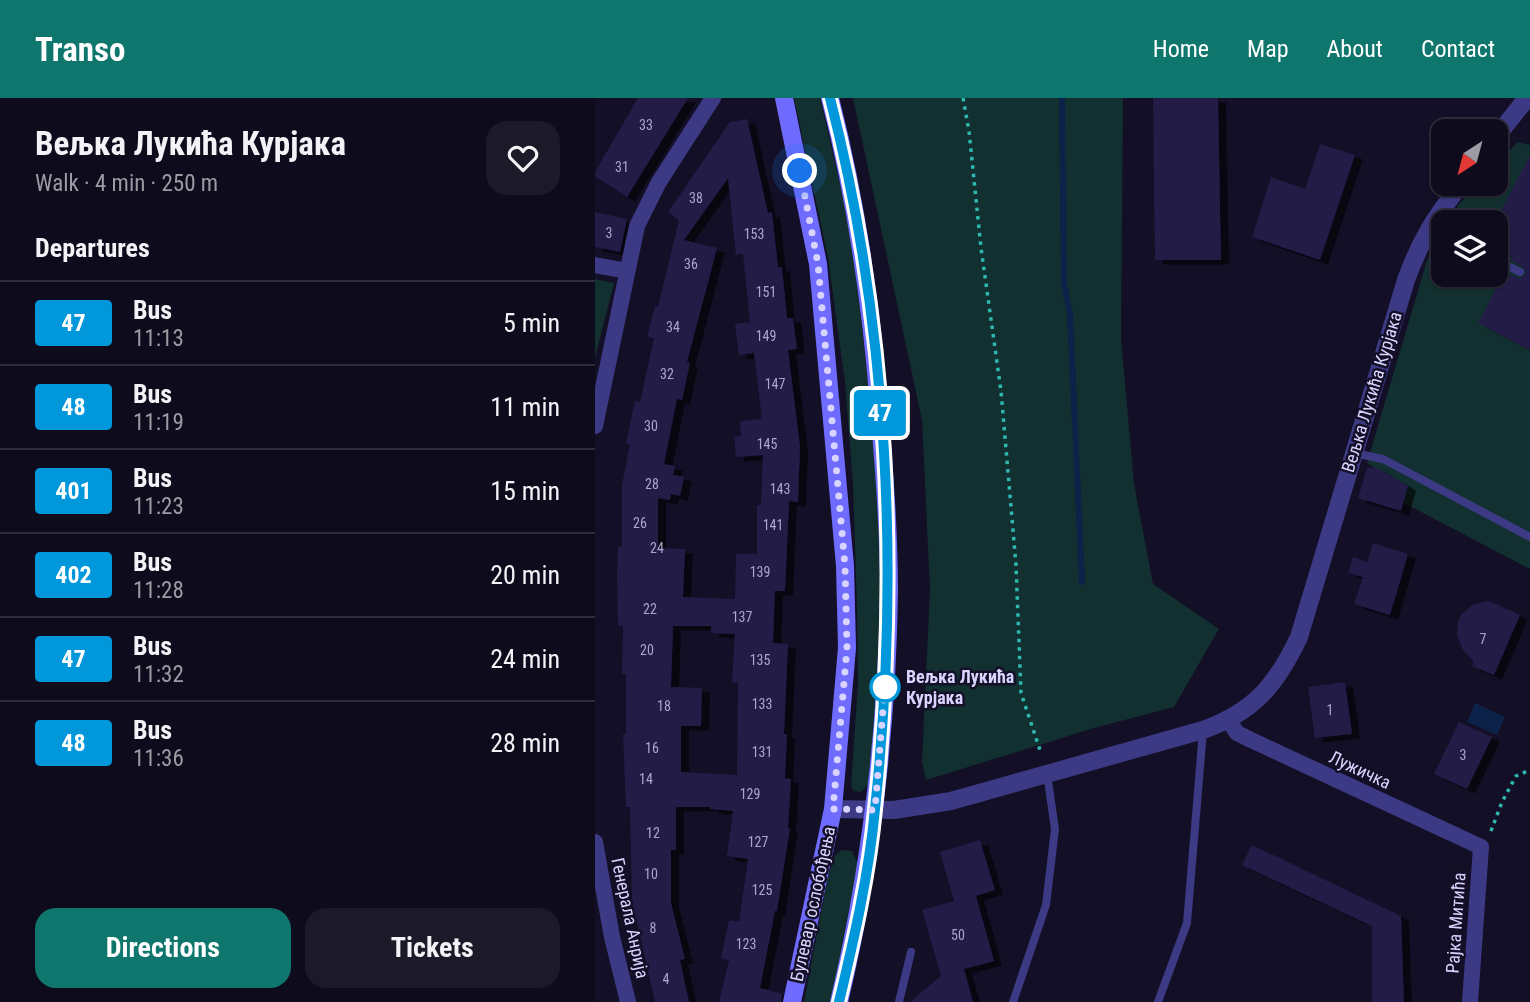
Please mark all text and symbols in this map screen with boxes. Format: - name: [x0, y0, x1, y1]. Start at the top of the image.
- text: Transo: [35, 30, 125, 69]
- text: Home: [1153, 35, 1209, 63]
- text: Map: [1247, 35, 1289, 63]
- text: About: [1327, 35, 1383, 63]
- text: Contact: [1421, 35, 1495, 63]
- house number: 33: [639, 117, 653, 133]
- north arrow: [1431, 119, 1509, 196]
- map controls: [1431, 119, 1508, 287]
- button: heart: [486, 121, 560, 195]
- text: Вељка Лукића Курјака: [35, 124, 346, 163]
- your location: [782, 153, 817, 188]
- house number: 31: [615, 159, 629, 175]
- text: Walk · 4 min · 250 m: [35, 170, 218, 197]
- house number: 38: [689, 190, 703, 206]
- button: layers: [1431, 210, 1508, 287]
- house number: 3: [606, 225, 612, 241]
- house number: 153: [744, 226, 764, 242]
- text: Departures: [35, 233, 150, 263]
- house number: 36: [684, 256, 698, 272]
- house number: 151: [756, 284, 776, 300]
- text: Bus: [133, 295, 172, 325]
- text: 5 min: [503, 308, 560, 338]
- text: 47: [61, 309, 86, 337]
- street label: Вељка Лукића Курјака: [1337, 309, 1406, 475]
- house number: 34: [666, 319, 680, 335]
- text: 11:13: [133, 325, 184, 352]
- house number: 149: [756, 328, 776, 344]
- house number: 32: [660, 366, 674, 382]
- house number: 147: [765, 376, 785, 392]
- text: Bus: [133, 379, 172, 409]
- line badge: 47: [849, 390, 911, 436]
- text: 11 min: [490, 392, 560, 422]
- text: 48: [61, 393, 86, 421]
- text: 47: [868, 399, 892, 427]
- text: 11:19: [133, 409, 184, 436]
- house number: 30: [644, 418, 658, 434]
- house number: 145: [757, 436, 777, 452]
- text: Bus: [133, 463, 172, 493]
- text: 15 min: [490, 476, 560, 506]
- house number: 28: [645, 476, 659, 492]
- text: 401: [55, 477, 92, 505]
- house number: 143: [770, 481, 790, 497]
- text: 11:23: [133, 493, 184, 520]
- house number: 26: [633, 515, 647, 531]
- house number: 141: [763, 517, 783, 533]
- house number: 24: [650, 540, 664, 556]
- text: Bus: [133, 547, 172, 577]
- text: 20 min: [490, 560, 560, 590]
- text: 402: [55, 561, 92, 589]
- house number: 139: [750, 564, 770, 580]
- text: 11:28: [133, 577, 184, 604]
- house number: 22: [643, 601, 657, 617]
- house number: 137: [732, 609, 752, 625]
- text: Bus: [133, 631, 172, 661]
- house number: 7: [1480, 631, 1487, 647]
- house number: 20: [640, 642, 654, 658]
- text: 24 min: [490, 644, 560, 674]
- text: 47: [61, 645, 86, 673]
- house number: 135: [750, 652, 770, 668]
- text: 11:32: [133, 661, 184, 688]
- place label: Вељка Лукића Курјака: [906, 666, 1014, 708]
- marker: Вељка Лукића Курјака: [870, 672, 900, 702]
- house number: 133: [752, 696, 772, 712]
- house number: 18: [657, 698, 671, 714]
- house number: 1: [1327, 702, 1333, 718]
- text: Bus: [133, 715, 172, 745]
- text: 28 min: [490, 728, 560, 758]
- text: 48: [61, 729, 86, 757]
- house number: 16: [645, 740, 659, 756]
- house number: 131: [752, 744, 772, 760]
- text: 11:36: [133, 745, 184, 772]
- street label: Лужичка: [1326, 746, 1394, 793]
- house number: 3: [1460, 747, 1466, 763]
- house number: 14: [639, 771, 653, 787]
- house number: 129: [740, 786, 760, 802]
- house number: 12: [646, 825, 660, 841]
- street label: Булевар ослобођења: [786, 825, 839, 983]
- house number: 127: [748, 834, 768, 850]
- street label: Генерала Анрија: [607, 856, 654, 980]
- house number: 10: [644, 866, 658, 882]
- street label: Рајка Митића: [1441, 872, 1470, 974]
- house number: 125: [752, 882, 772, 898]
- button: Directions: [35, 908, 291, 988]
- button: Tickets: [305, 908, 560, 988]
- house number: 8: [650, 920, 657, 936]
- house number: 50: [951, 927, 965, 943]
- house number: 123: [736, 936, 756, 952]
- house number: 4: [663, 971, 670, 987]

